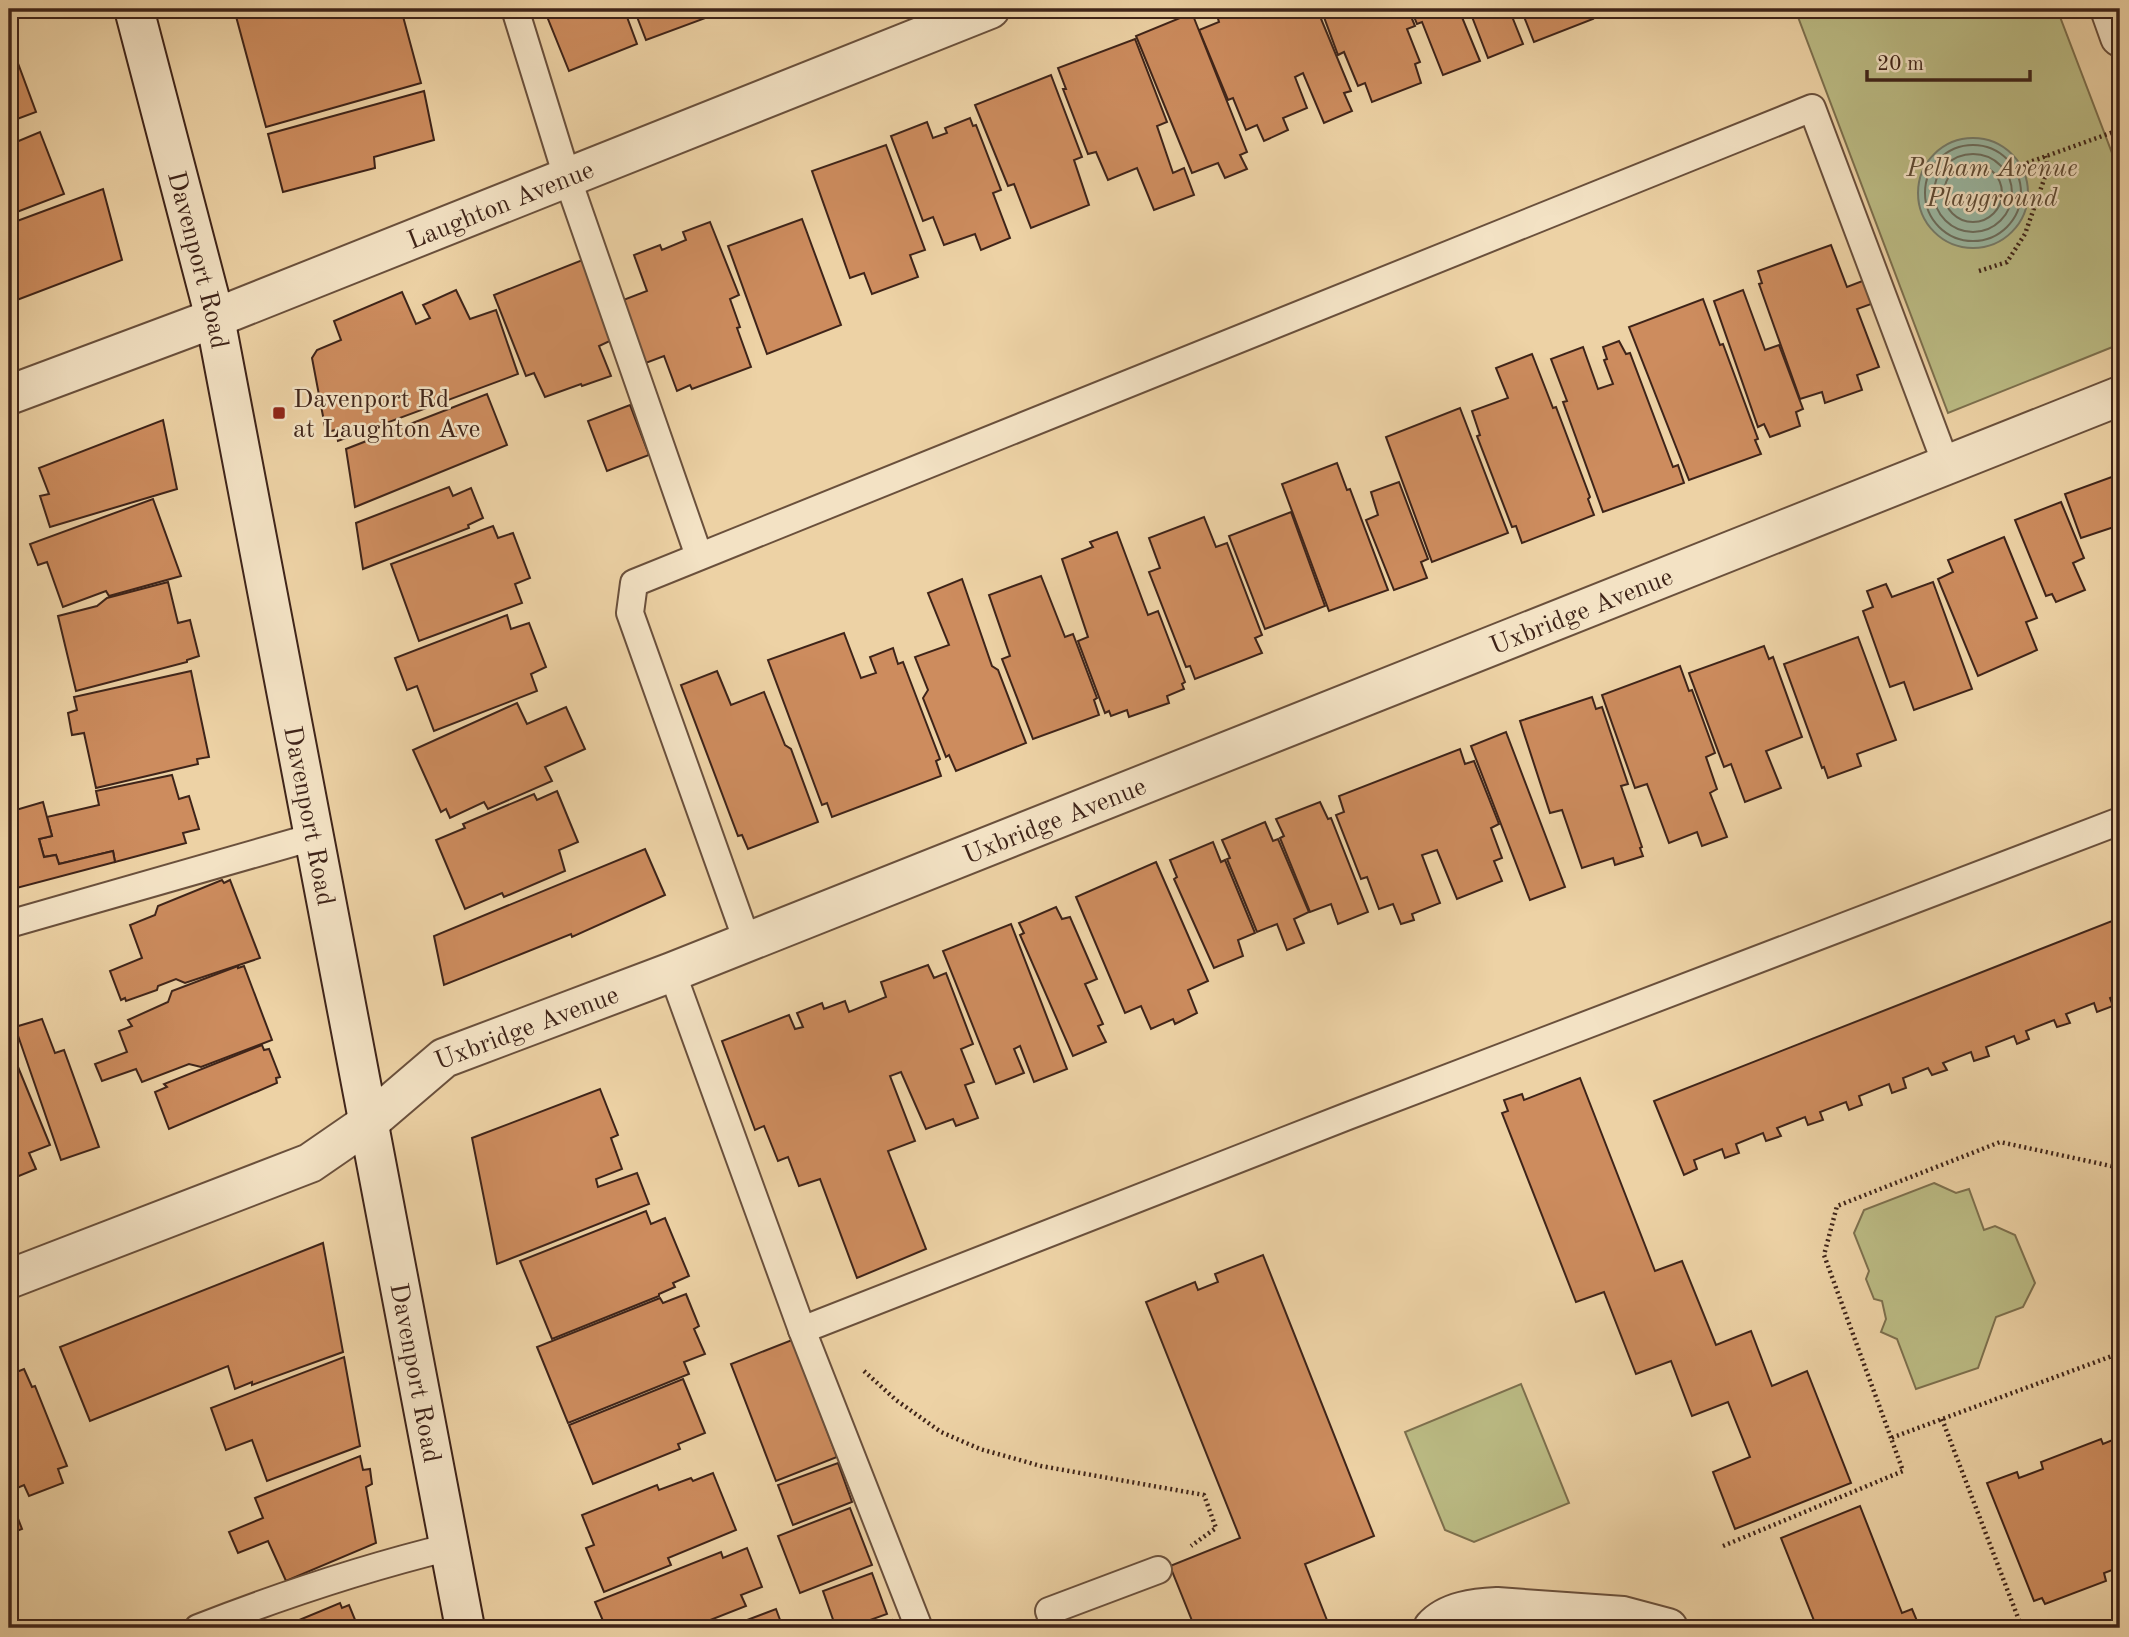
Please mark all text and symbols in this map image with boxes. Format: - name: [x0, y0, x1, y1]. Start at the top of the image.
- scale bar: [1867, 38, 2029, 82]
- text: 20 m: [1877, 54, 1924, 75]
- park label: Pelham Avenue Playground: [1905, 156, 2078, 212]
- street label: Laughton Avenue: [404, 157, 598, 255]
- street label: Davenport Road: [162, 169, 232, 351]
- place label: Davenport Rd at Laughton Ave: [293, 387, 481, 443]
- marker: Davenport Rd at Laughton Ave: [271, 405, 287, 421]
- street label: Uxbridge Avenue: [1487, 564, 1677, 660]
- street label: Davenport Road: [278, 724, 338, 908]
- street label: Uxbridge Avenue: [960, 774, 1150, 870]
- street label: Uxbridge Avenue: [432, 982, 623, 1075]
- street label: Davenport Road: [384, 1281, 444, 1465]

